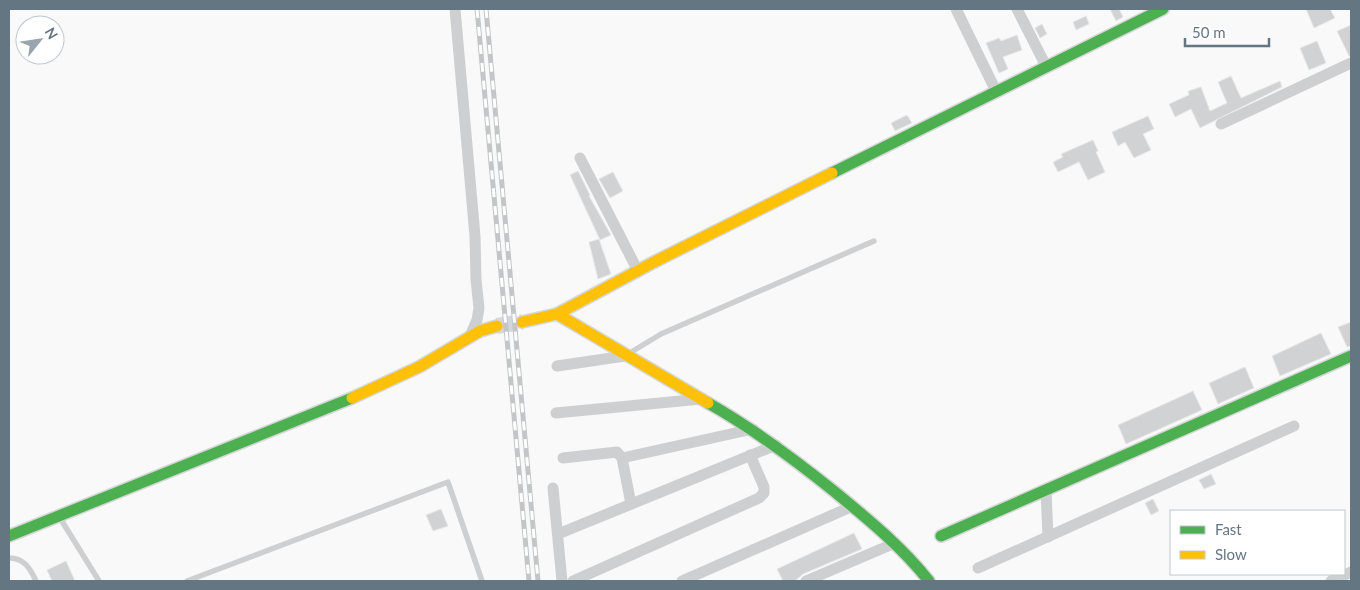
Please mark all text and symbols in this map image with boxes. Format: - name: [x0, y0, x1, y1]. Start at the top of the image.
- north arrow: [15, 15, 65, 65]
- scale bar: [1185, 15, 1269, 47]
- text: 50 m: [1192, 23, 1226, 41]
- text: N: [42, 24, 62, 42]
- legend: [1170, 510, 1345, 575]
- text: Fast: [1215, 520, 1242, 538]
- text: Slow: [1215, 545, 1247, 563]

